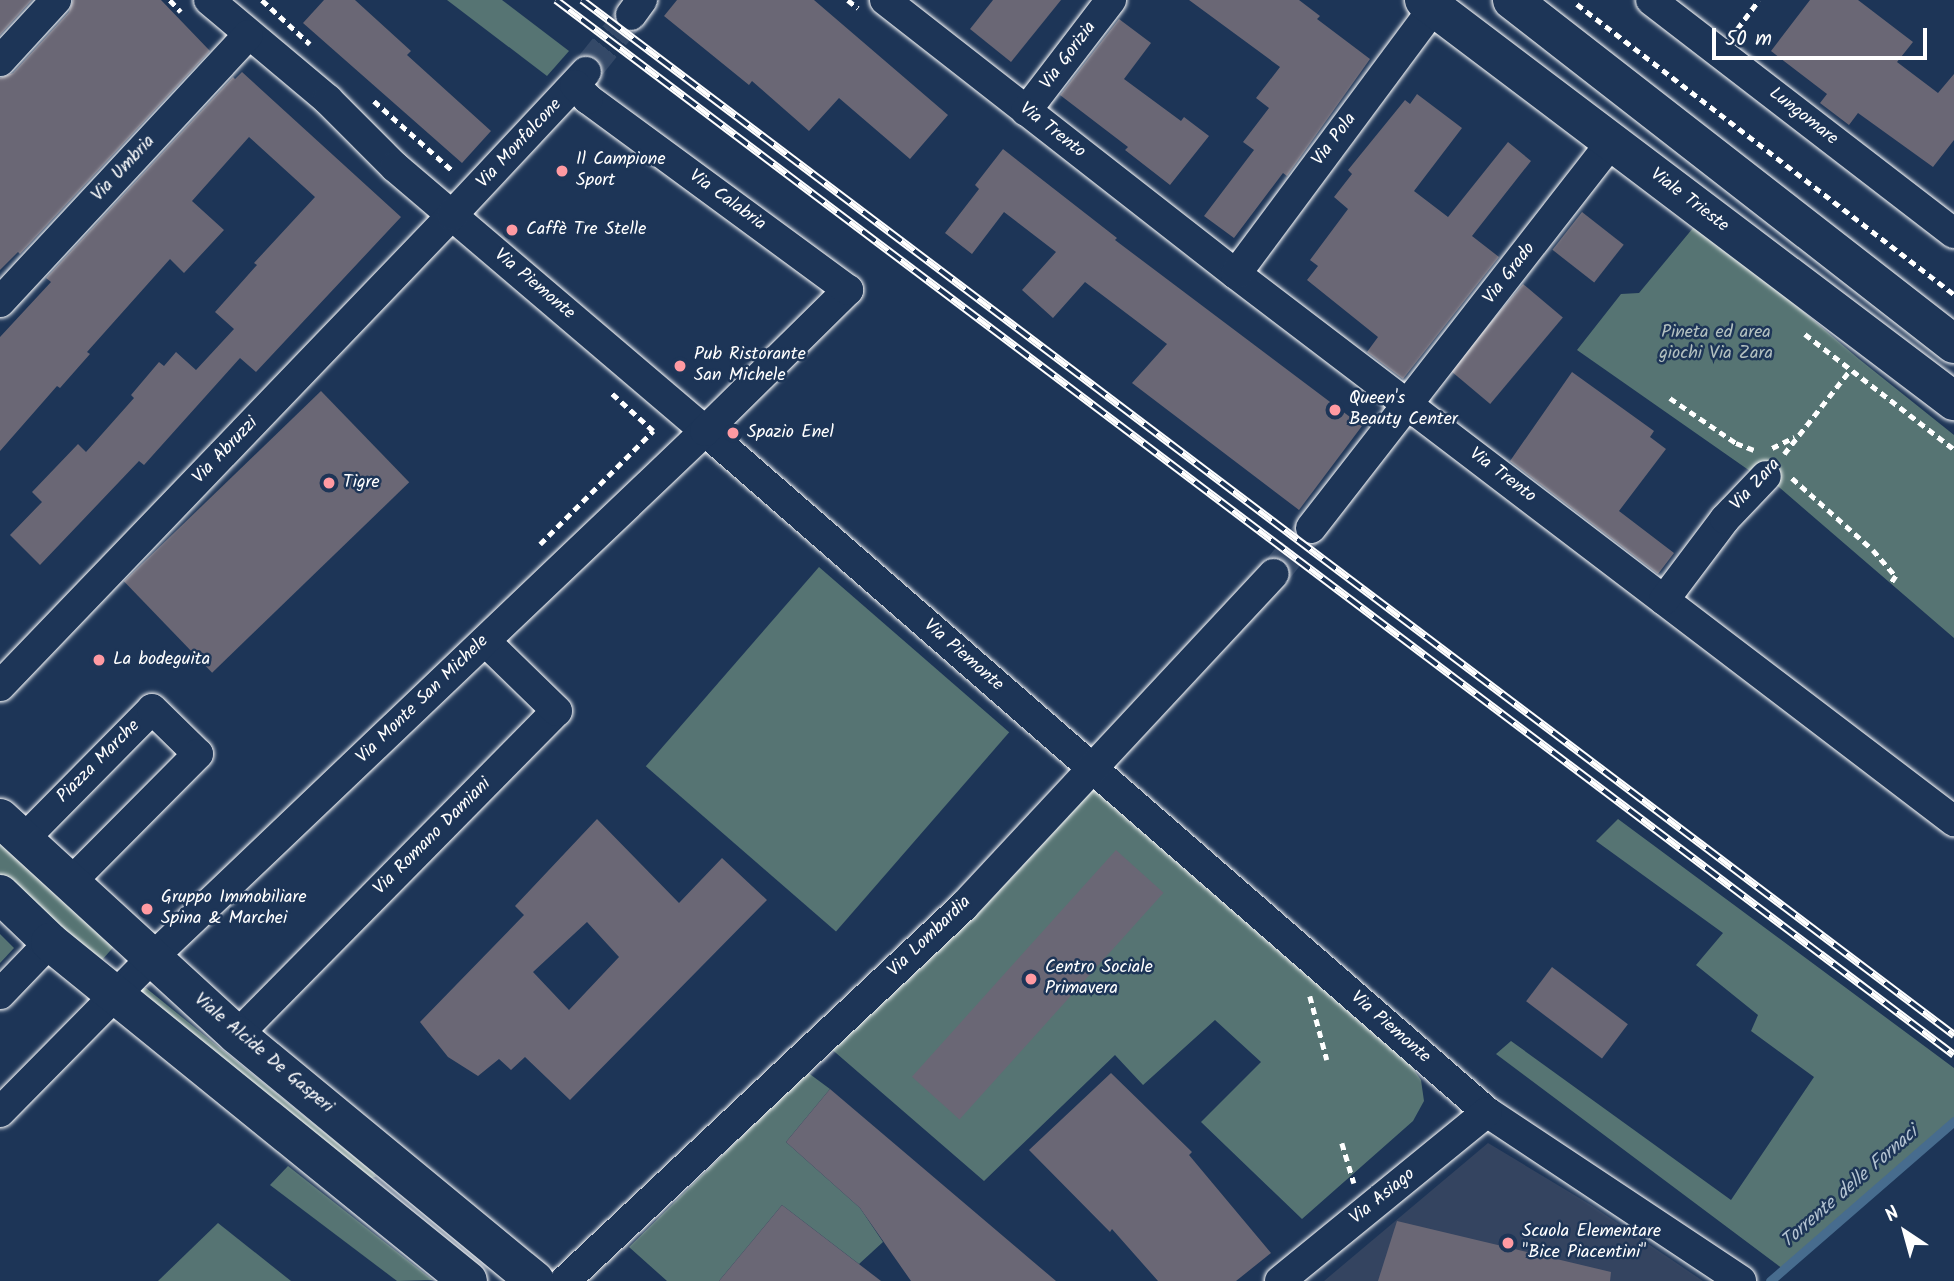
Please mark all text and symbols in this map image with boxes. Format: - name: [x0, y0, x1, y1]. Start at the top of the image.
- scale bar: [1716, 14, 1931, 58]
- street label: Via Gorizia: [1036, 18, 1102, 94]
- text: 50 m: [1725, 23, 1772, 56]
- street label: Lungomare: [1764, 83, 1842, 151]
- street label: Via Monfalcone: [473, 95, 567, 193]
- street label: Via Trento: [1015, 99, 1089, 163]
- street label: Via Pola: [1308, 109, 1362, 171]
- street label: Via Umbria: [88, 131, 160, 207]
- place label: Il Campione Sport: [576, 150, 665, 192]
- marker: Il Campione Sport: [554, 163, 570, 179]
- street label: Viale Trieste: [1645, 164, 1733, 238]
- street label: Via Calabria: [684, 166, 770, 236]
- place label: Caffè Tre Stelle: [526, 219, 646, 241]
- marker: Caffè Tre Stelle: [504, 222, 520, 238]
- street label: Via Grado: [1479, 239, 1541, 309]
- street label: Via Piemonte: [489, 245, 579, 325]
- park label: Pineta ed area giochi Via Zara: [1659, 323, 1773, 366]
- place label: Pub Ristorante San Michele: [694, 345, 806, 388]
- marker: Pub Ristorante San Michele: [672, 358, 688, 374]
- place label: Queen's Beauty Center: [1349, 389, 1458, 432]
- marker: Queen's Beauty Center: [1327, 402, 1343, 418]
- street label: Via Abruzzi: [189, 413, 263, 489]
- place label: Spazio Enel: [747, 422, 834, 444]
- marker: Spazio Enel: [725, 425, 741, 441]
- street label: Via Trento: [1464, 444, 1540, 508]
- street label: Via Zara: [1726, 454, 1786, 516]
- place label: Tigre: [343, 472, 380, 494]
- marker: Tigre: [321, 475, 337, 491]
- street label: Via Piemonte: [919, 615, 1007, 697]
- street label: Via Monte San Michele: [352, 631, 494, 769]
- place label: La bodeguita: [113, 649, 210, 671]
- marker: La bodeguita: [91, 652, 107, 668]
- street label: Piazza Marche: [53, 716, 145, 808]
- street label: Via Romano Damiani: [370, 774, 496, 900]
- place label: Gruppo Immobiliare Spina & Marchei: [161, 888, 307, 930]
- street label: Via Lombardia: [884, 892, 976, 982]
- marker: Gruppo Immobiliare Spina & Marchei: [139, 901, 155, 917]
- place label: Centro Sociale Primavera: [1045, 958, 1153, 1000]
- marker: Centro Sociale Primavera: [1023, 971, 1039, 987]
- street label: Via Piemonte: [1346, 987, 1434, 1069]
- street label: Viale Alcide De Gasperi: [189, 989, 337, 1119]
- water label: Torrente delle Fornaci: [1777, 1122, 1923, 1254]
- street label: Via Asiago: [1346, 1164, 1420, 1230]
- north arrow: [1870, 1197, 1940, 1267]
- text: N: [1879, 1199, 1906, 1231]
- place label: Scuola Elementare "Bice Piacentini": [1522, 1222, 1661, 1264]
- marker: Scuola Elementare "Bice Piacentini": [1500, 1235, 1516, 1251]

